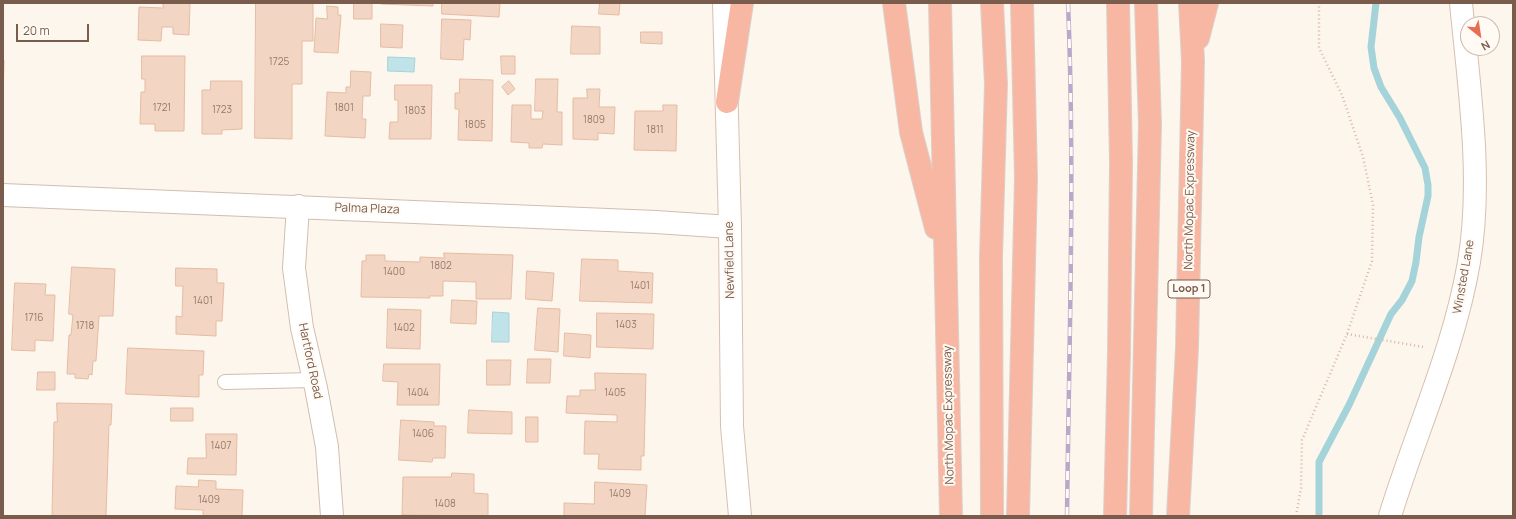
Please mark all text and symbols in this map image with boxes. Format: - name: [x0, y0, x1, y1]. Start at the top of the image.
- scale bar: [18, 16, 91, 42]
- north arrow: [1460, 16, 1500, 56]
- text: 20 m: [23, 22, 50, 39]
- text: N: [1479, 37, 1493, 54]
- house number: 1725: [269, 56, 289, 68]
- house number: 1721: [153, 102, 171, 114]
- house number: 1801: [334, 102, 354, 114]
- house number: 1723: [212, 104, 232, 116]
- house number: 1803: [404, 105, 426, 117]
- house number: 1809: [583, 114, 605, 126]
- house number: 1805: [464, 119, 486, 131]
- house number: 1811: [646, 124, 664, 136]
- street label: North Mopac Expressway: [1182, 130, 1198, 270]
- street label: Palma Plaza: [334, 201, 400, 217]
- street label: Newfield Lane: [722, 221, 738, 299]
- street label: Winsted Lane: [1450, 239, 1478, 315]
- house number: 1802: [430, 260, 452, 272]
- house number: 1400: [383, 266, 405, 278]
- house number: 1401: [630, 280, 650, 292]
- road number: Loop 1: [1168, 280, 1210, 298]
- house number: 1401: [193, 295, 213, 307]
- house number: 1716: [24, 312, 44, 324]
- house number: 1403: [615, 319, 637, 331]
- house number: 1718: [76, 320, 94, 332]
- street label: Hartford Road: [295, 322, 325, 400]
- house number: 1402: [393, 322, 415, 334]
- street label: North Mopac Expressway: [941, 345, 957, 485]
- house number: 1404: [407, 387, 429, 399]
- house number: 1405: [604, 387, 626, 399]
- house number: 1406: [412, 428, 434, 440]
- house number: 1407: [211, 440, 231, 452]
- house number: 1409: [609, 488, 631, 500]
- house number: 1409: [198, 494, 220, 506]
- house number: 1408: [434, 498, 456, 510]

